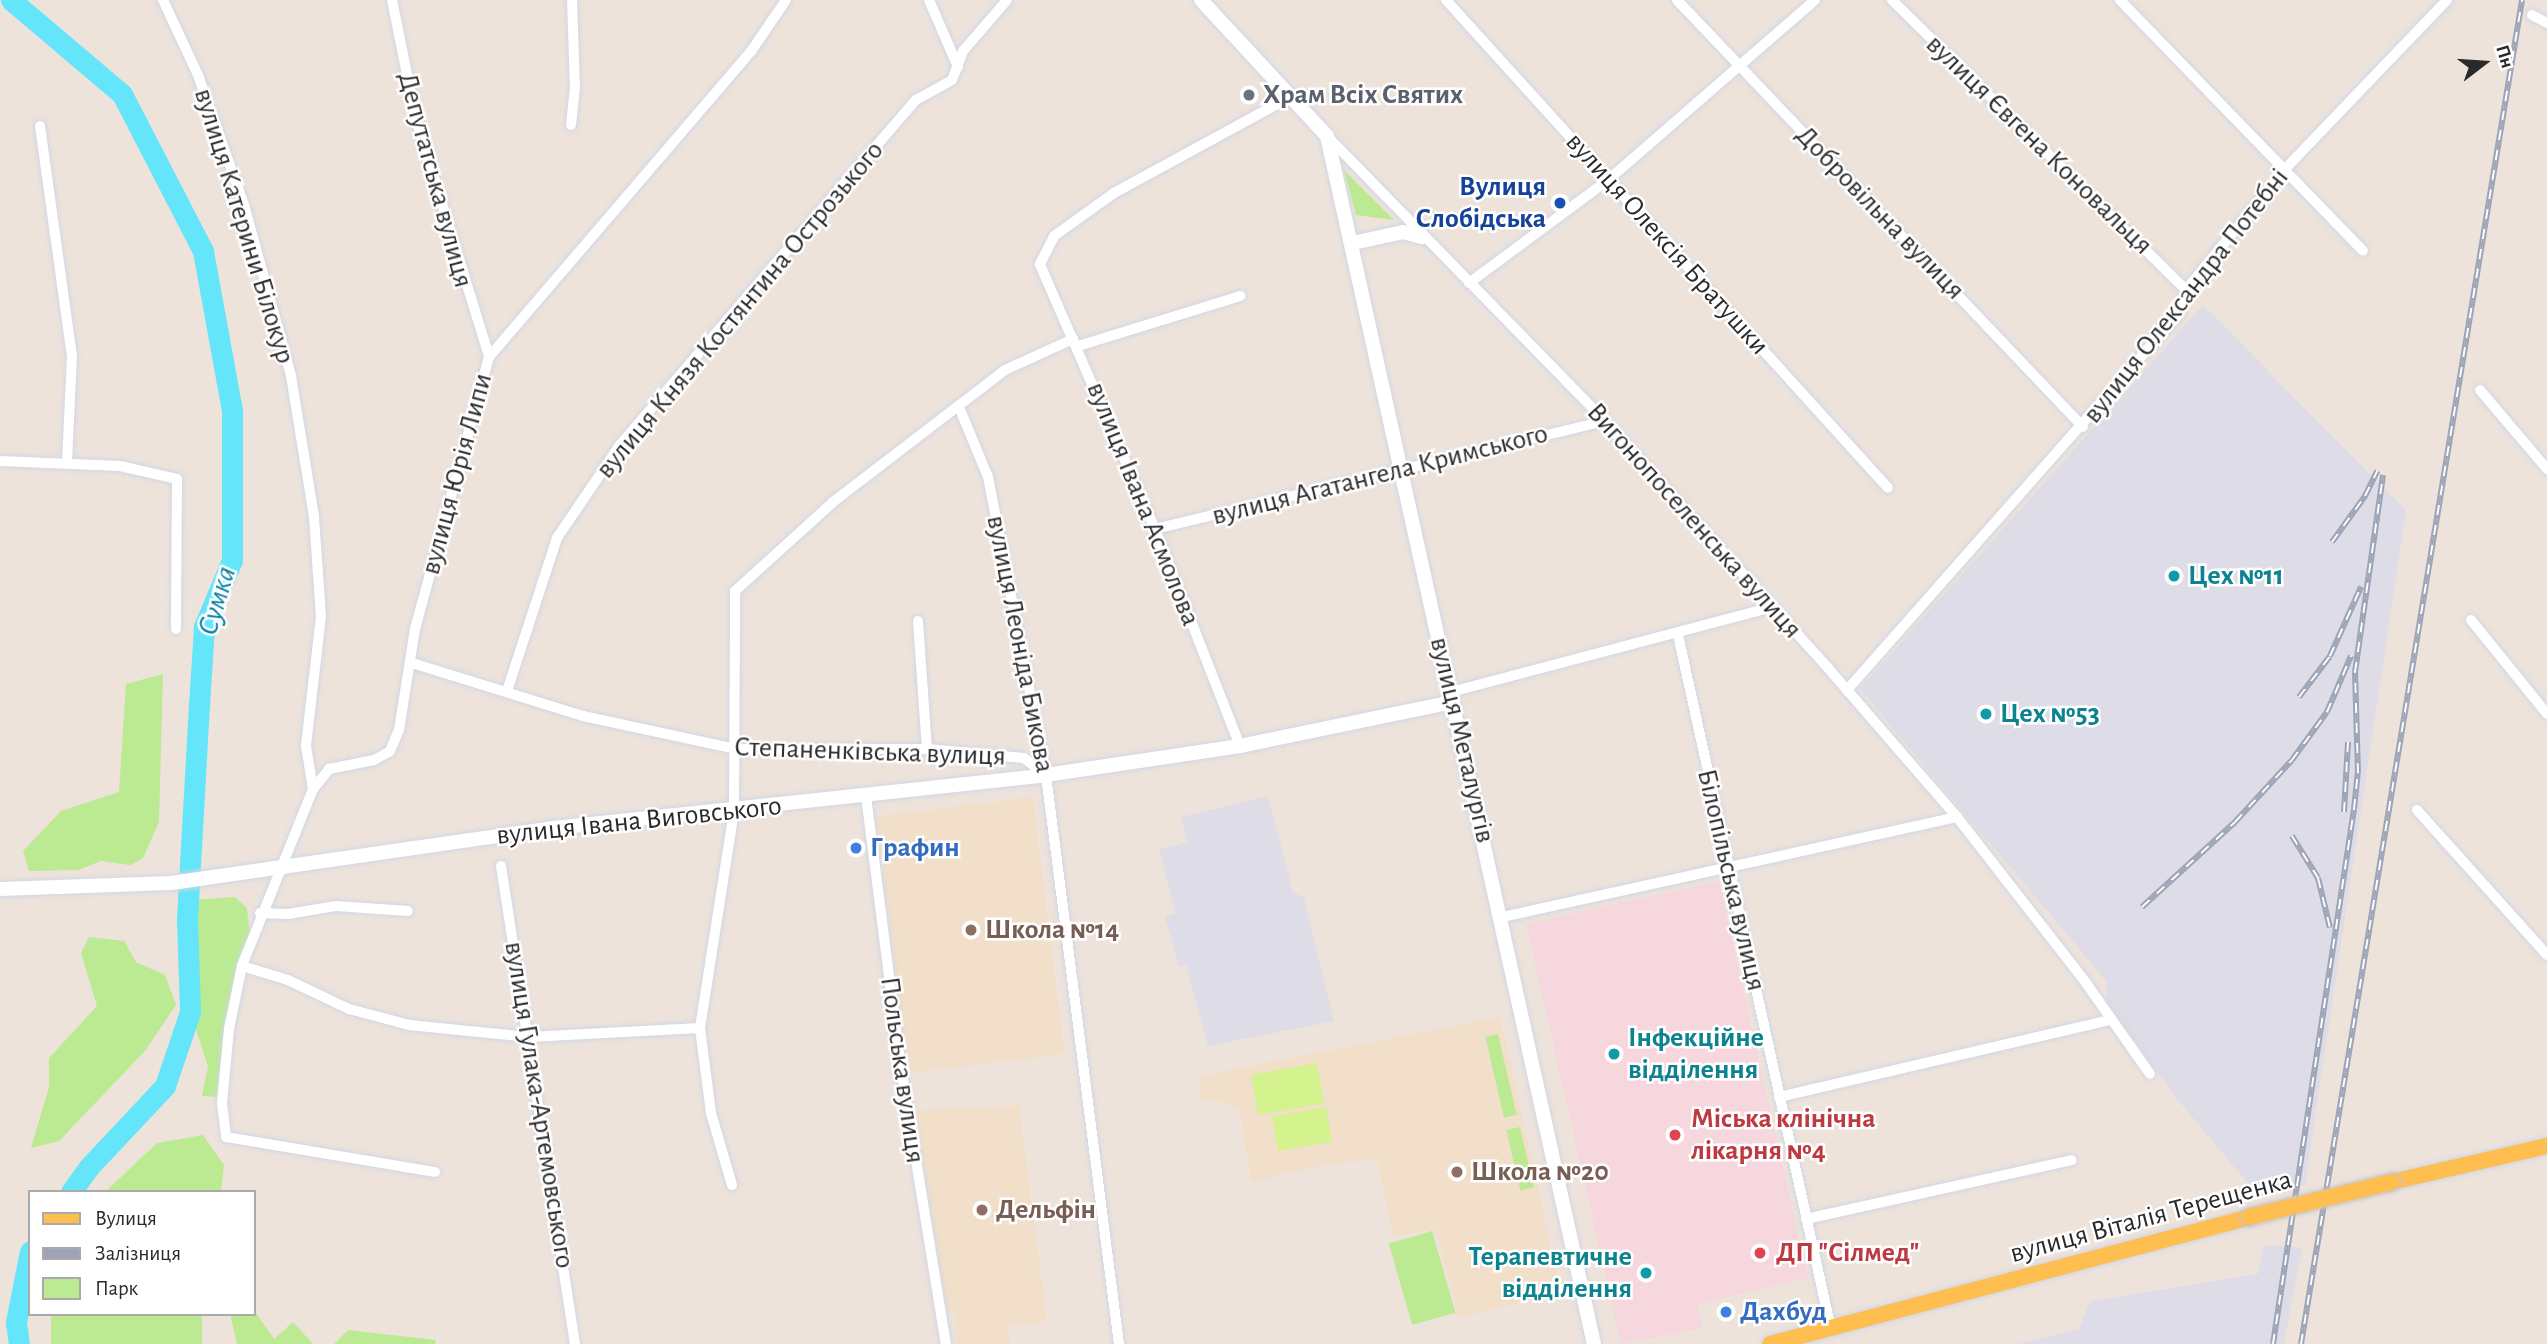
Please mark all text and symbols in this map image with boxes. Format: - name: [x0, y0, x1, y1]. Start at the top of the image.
- street label: вулиця Євгена Коновальця: [1919, 28, 2159, 262]
- north arrow: [2449, 28, 2519, 98]
- text: Пн: [2492, 43, 2517, 71]
- street label: Депутатська вулиця: [390, 69, 480, 291]
- place label: Храм Всіх Святих: [1263, 78, 1463, 112]
- street label: вулиця Катерини Білокур: [186, 84, 302, 368]
- marker: Храм Всіх Святих: [1241, 87, 1257, 103]
- street label: Добровільна вулиця: [1788, 119, 1972, 307]
- street label: вулиця Олексія Братушки: [1558, 126, 1776, 362]
- street label: вулиця Князя Костянтина Острозького: [589, 134, 891, 486]
- street label: вулиця Олександра Потебні: [2076, 162, 2296, 430]
- place label: Вулиця Слобідська: [1416, 170, 1546, 236]
- marker: Вулиця Слобідська: [1552, 195, 1568, 211]
- street label: вулиця Юрія Липи: [414, 370, 500, 578]
- street label: вулиця Івана Асмолова: [1079, 377, 1207, 631]
- street label: Вигонопоселенська вулиця: [1579, 396, 1809, 646]
- street label: вулиця Агатангела Кримського: [1209, 417, 1551, 533]
- street label: вулиця Леоніда Бикова: [979, 513, 1061, 775]
- place label: Цех №11: [2188, 559, 2284, 593]
- water label: Сумка: [190, 562, 244, 640]
- marker: Цех №11: [2166, 568, 2182, 584]
- street label: вулиця Металургів: [1422, 634, 1502, 846]
- place label: Цех №53: [2000, 697, 2100, 731]
- marker: Цех №53: [1978, 706, 1994, 722]
- street label: Степаненківська вулиця: [734, 730, 1006, 774]
- street label: Білопільська вулиця: [1689, 766, 1773, 994]
- street label: вулиця Івана Виговського: [495, 789, 783, 853]
- place label: Графин: [870, 831, 960, 865]
- marker: Графин: [848, 840, 864, 856]
- place label: Школа №14: [985, 913, 1119, 947]
- marker: Школа №14: [963, 922, 979, 938]
- street label: вулиця Гулака-Артемовського: [497, 939, 581, 1271]
- street label: Польська вулиця: [872, 975, 932, 1165]
- place label: Інфекційне відділення: [1628, 1021, 1764, 1087]
- marker: Інфекційне відділення: [1606, 1046, 1622, 1062]
- place label: Міська клінічна лікарня №4: [1691, 1102, 1876, 1168]
- marker: Міська клінічна лікарня №4: [1665, 1125, 1685, 1145]
- place label: Школа №20: [1471, 1155, 1609, 1189]
- street label: вулиця Віталія Терещенка: [2006, 1163, 2296, 1271]
- marker: Школа №20: [1449, 1164, 1465, 1180]
- legend: [28, 1190, 256, 1316]
- place label: Дельфін: [996, 1193, 1096, 1227]
- marker: Дельфін: [974, 1202, 990, 1218]
- text: Вулиця: [95, 1208, 157, 1229]
- place label: ДП "Сілмед": [1776, 1236, 1919, 1270]
- place label: Терапевтичне відділення: [1469, 1240, 1632, 1306]
- text: Залізниця: [95, 1243, 181, 1264]
- marker: ДП "Сілмед": [1750, 1243, 1770, 1263]
- marker: Терапевтичне відділення: [1638, 1265, 1654, 1281]
- text: Парк: [95, 1278, 138, 1299]
- place label: Дахбуд: [1740, 1295, 1827, 1329]
- marker: Дахбуд: [1718, 1304, 1734, 1320]

